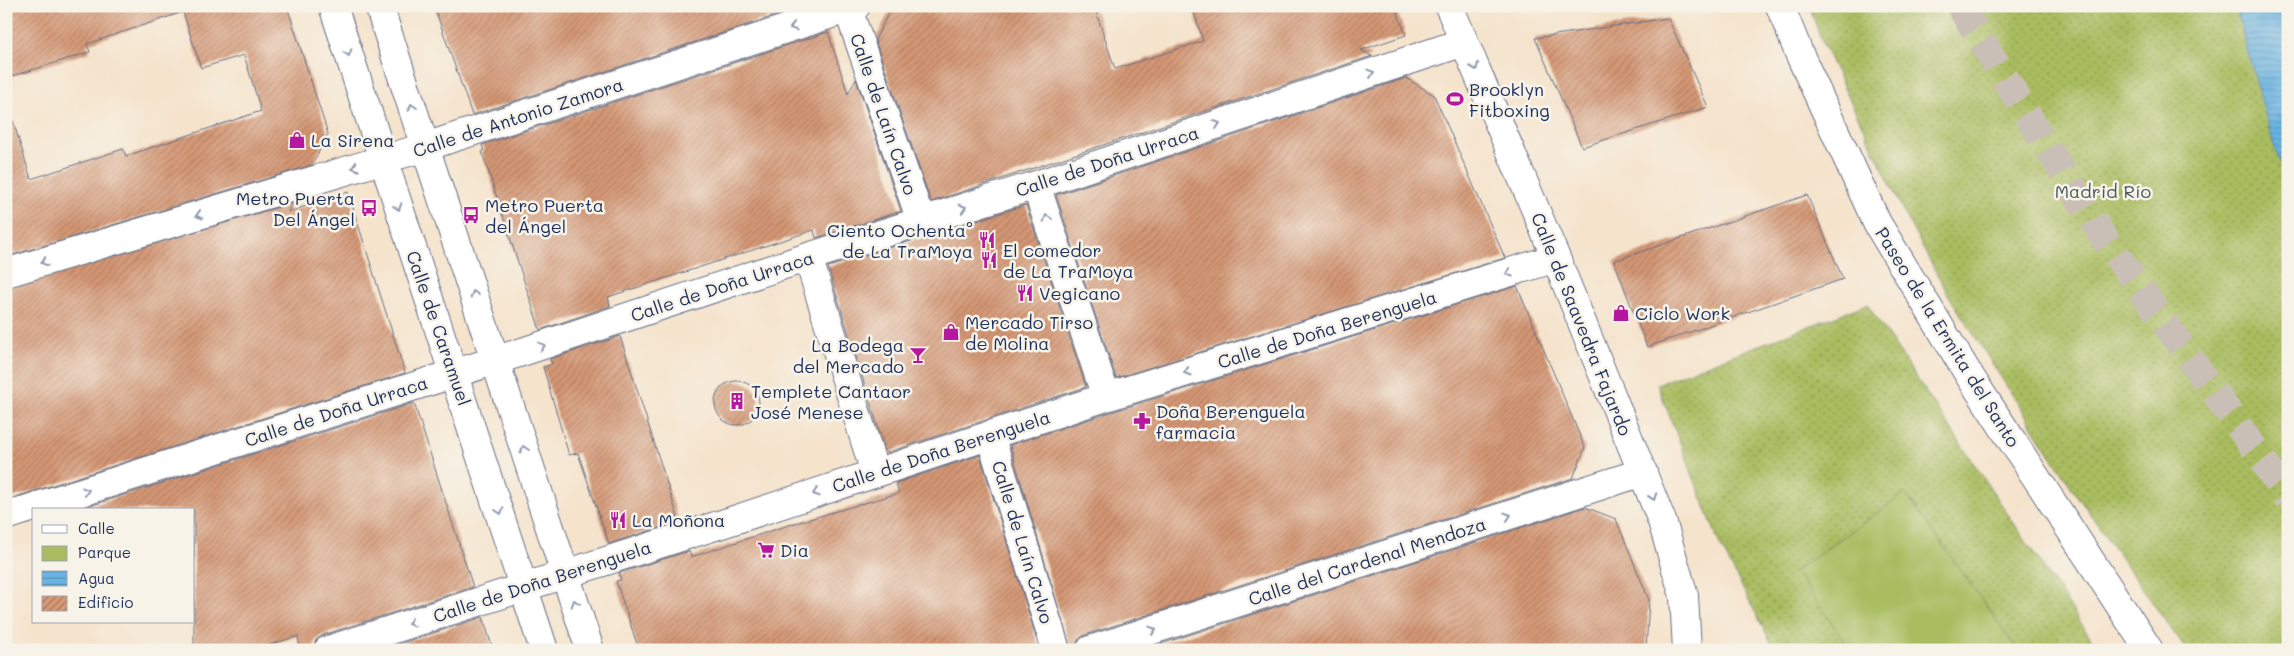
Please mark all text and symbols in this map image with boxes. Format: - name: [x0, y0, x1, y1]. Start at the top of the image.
- one-way arrow: [789, 21, 797, 31]
- street label: Calle de Laín Calvo: [845, 30, 923, 198]
- one-way arrow: [343, 48, 353, 56]
- one-way arrow: [1469, 62, 1479, 71]
- one-way arrow: [1366, 68, 1374, 78]
- street label: Calle de Antonio Zamora: [410, 72, 626, 162]
- place label: Brooklyn Fitboxing: [1469, 77, 1550, 122]
- sports icon: Brooklyn Fitboxing: [1445, 89, 1465, 109]
- one-way arrow: [408, 103, 418, 112]
- street label: Calle de Doña Urraca: [1012, 120, 1202, 202]
- one-way arrow: [1212, 120, 1220, 130]
- place label: La Sirena: [311, 128, 394, 152]
- shop icon: La Sirena: [287, 130, 307, 150]
- one-way arrow: [351, 162, 359, 172]
- park label: Madrid Río: [2055, 179, 2152, 203]
- place label: Metro Puerta Del Ángel: [236, 186, 355, 231]
- place label: Metro Puerta del Ángel: [485, 193, 604, 238]
- bus stop icon: Metro Puerta Del Ángel: [359, 198, 379, 218]
- one-way arrow: [392, 203, 402, 211]
- one-way arrow: [958, 204, 966, 214]
- bus stop icon: Metro Puerta del Ángel: [461, 205, 481, 225]
- one-way arrow: [196, 209, 204, 219]
- street label: Calle de Saavedra Fajardo: [1526, 209, 1638, 439]
- one-way arrow: [1042, 214, 1052, 223]
- place label: Ciento Ochenta° de La TraMoya: [827, 218, 973, 263]
- street label: Paseo de la Ermita del Santo: [1870, 222, 2026, 452]
- restaurant icon: Ciento Ochenta° de La TraMoya: [977, 230, 997, 250]
- place label: El comedor de La TraMoya: [1003, 238, 1134, 283]
- street label: Calle de Doña Urraca: [627, 245, 817, 327]
- street label: Calle de Caramuel: [401, 247, 477, 409]
- restaurant icon: El comedor de La TraMoya: [979, 250, 999, 270]
- one-way arrow: [40, 256, 49, 266]
- one-way arrow: [1506, 267, 1514, 277]
- place label: Vegicano: [1039, 281, 1120, 305]
- restaurant icon: Vegicano: [1015, 283, 1035, 303]
- street label: Calle de Doña Berenguela: [1215, 284, 1439, 374]
- one-way arrow: [470, 291, 480, 299]
- place label: Ciclo Work: [1635, 301, 1730, 325]
- shop icon: Ciclo Work: [1611, 303, 1631, 323]
- place label: Mercado Tirso de Molina: [965, 310, 1093, 355]
- shop icon: Mercado Tirso de Molina: [941, 322, 961, 342]
- place label: La Bodega del Mercado: [793, 333, 904, 378]
- one-way arrow: [537, 341, 546, 351]
- bar icon: La Bodega del Mercado: [908, 345, 928, 365]
- one-way arrow: [1183, 367, 1191, 377]
- street label: Calle de Doña Urraca: [241, 370, 431, 452]
- place label: Templete Cantaor José Menese: [751, 379, 911, 424]
- building icon: Templete Cantaor José Menese: [727, 391, 747, 411]
- place label: Doña Berenguela farmacia: [1156, 399, 1306, 444]
- street label: Calle de Doña Berenguela: [829, 404, 1053, 498]
- pharmacy icon: Doña Berenguela farmacia: [1132, 411, 1152, 431]
- one-way arrow: [520, 445, 530, 454]
- street label: Calle de Laín Calvo: [987, 458, 1059, 627]
- one-way arrow: [81, 487, 90, 497]
- one-way arrow: [812, 487, 820, 497]
- one-way arrow: [1647, 493, 1657, 501]
- one-way arrow: [494, 506, 504, 514]
- legend: [32, 508, 195, 624]
- place label: La Moñona: [632, 508, 725, 532]
- restaurant icon: La Moñona: [608, 510, 628, 530]
- street label: Calle del Cardenal Mendoza: [1245, 511, 1489, 611]
- one-way arrow: [1503, 511, 1511, 521]
- text: Calle: [78, 518, 115, 538]
- street label: Calle de Doña Berenguela: [430, 534, 654, 628]
- place label: Dia: [780, 538, 809, 562]
- supermarket icon: Dia: [756, 540, 776, 560]
- text: Parque: [78, 542, 131, 562]
- text: Agua: [78, 568, 115, 588]
- text: Edificio: [78, 592, 134, 612]
- one-way arrow: [570, 600, 580, 608]
- one-way arrow: [407, 618, 416, 628]
- one-way arrow: [1148, 625, 1157, 635]

